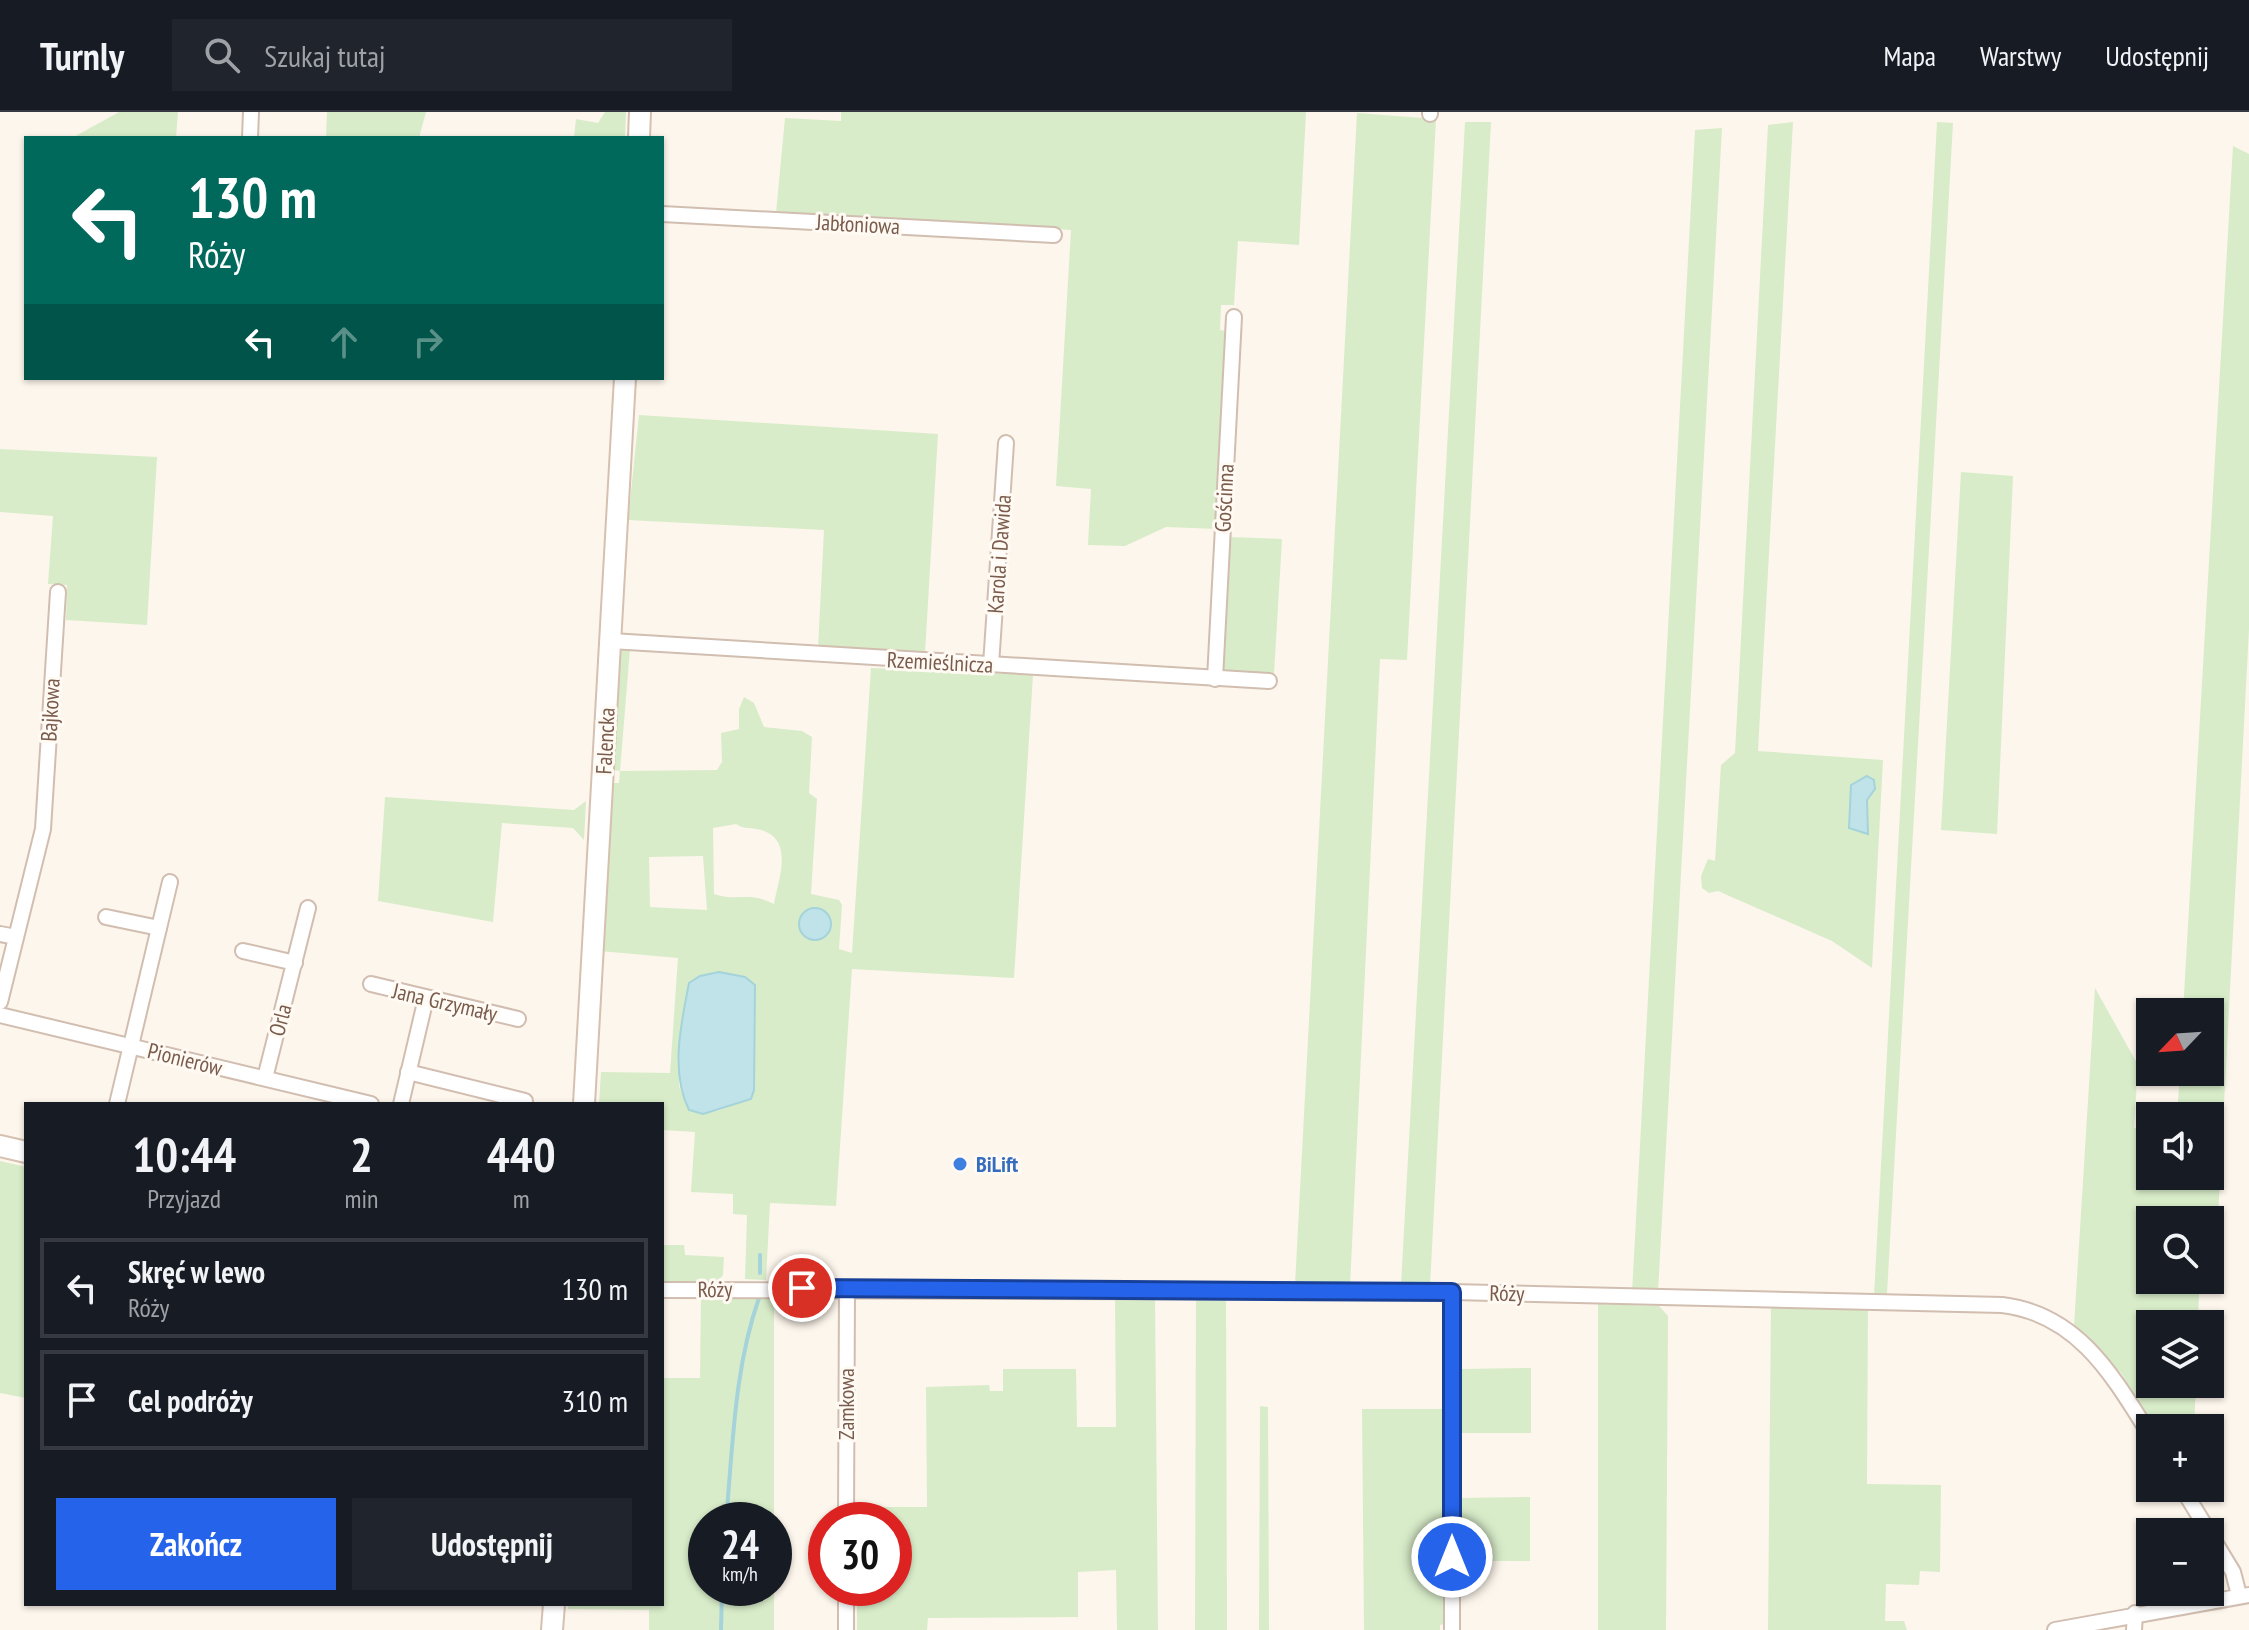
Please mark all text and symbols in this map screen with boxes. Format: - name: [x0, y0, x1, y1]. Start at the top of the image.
- search box: [172, 19, 732, 91]
- text: Turnly: [40, 31, 124, 80]
- icon: search: [200, 33, 244, 77]
- text: Szukaj tutaj: [264, 36, 385, 75]
- text: Mapa: [1884, 37, 1936, 74]
- text: Warstwy: [1980, 37, 2061, 74]
- text: Udostępnij: [2105, 37, 2209, 74]
- text: 130 m: [188, 161, 317, 233]
- icon: left: [56, 168, 160, 272]
- street label: Jabłoniowa: [814, 208, 901, 240]
- text: Róży: [188, 231, 245, 278]
- icon: left: [238, 320, 282, 364]
- icon: ahead: [322, 320, 366, 364]
- icon: right: [406, 320, 450, 364]
- street label: Gościnna: [1208, 463, 1240, 533]
- street label: Karola i Dawida: [981, 494, 1017, 614]
- street label: Rzemieślnicza: [886, 645, 994, 679]
- street label: Bajkowa: [34, 678, 66, 742]
- street label: Falencka: [589, 707, 621, 775]
- street label: Jana Grzymały: [389, 976, 501, 1028]
- north arrow: [2136, 998, 2224, 1086]
- map controls: [2136, 998, 2224, 1606]
- street label: Orla: [262, 1001, 298, 1039]
- street label: Pionierów: [145, 1036, 225, 1082]
- button: sound: [2136, 1102, 2224, 1190]
- text: 10:44: [132, 1123, 236, 1185]
- text: 2: [350, 1123, 373, 1185]
- text: 440: [487, 1123, 556, 1185]
- place label: BiLift: [976, 1150, 1019, 1178]
- marker: BiLift: [951, 1155, 969, 1173]
- text: Przyjazd: [147, 1182, 221, 1215]
- text: min: [344, 1182, 378, 1215]
- text: m: [513, 1182, 530, 1215]
- button: search: [2136, 1206, 2224, 1294]
- text: Skręć w lewo: [128, 1252, 265, 1291]
- pin: [768, 1254, 836, 1322]
- icon: left: [60, 1266, 104, 1310]
- icon: arrive: [780, 1266, 824, 1310]
- text: 130 m: [562, 1269, 628, 1308]
- street label: Róży: [697, 1275, 733, 1303]
- street label: Róży: [1489, 1279, 1525, 1307]
- text: Róży: [128, 1291, 169, 1324]
- button: layers: [2136, 1310, 2224, 1398]
- street label: Zamkowa: [832, 1368, 860, 1440]
- icon: arrive: [60, 1378, 104, 1422]
- text: Cel podróży: [128, 1381, 253, 1420]
- text: 310 m: [562, 1381, 628, 1420]
- button: +: [2136, 1414, 2224, 1502]
- button: Zakończ: [56, 1498, 336, 1590]
- button: Udostępnij: [352, 1498, 632, 1590]
- speed limit sign: 30: [808, 1502, 912, 1606]
- position arrow: [1410, 1515, 1494, 1599]
- text: 24: [721, 1518, 759, 1570]
- button: −: [2136, 1518, 2224, 1606]
- text: km/h: [722, 1561, 758, 1587]

